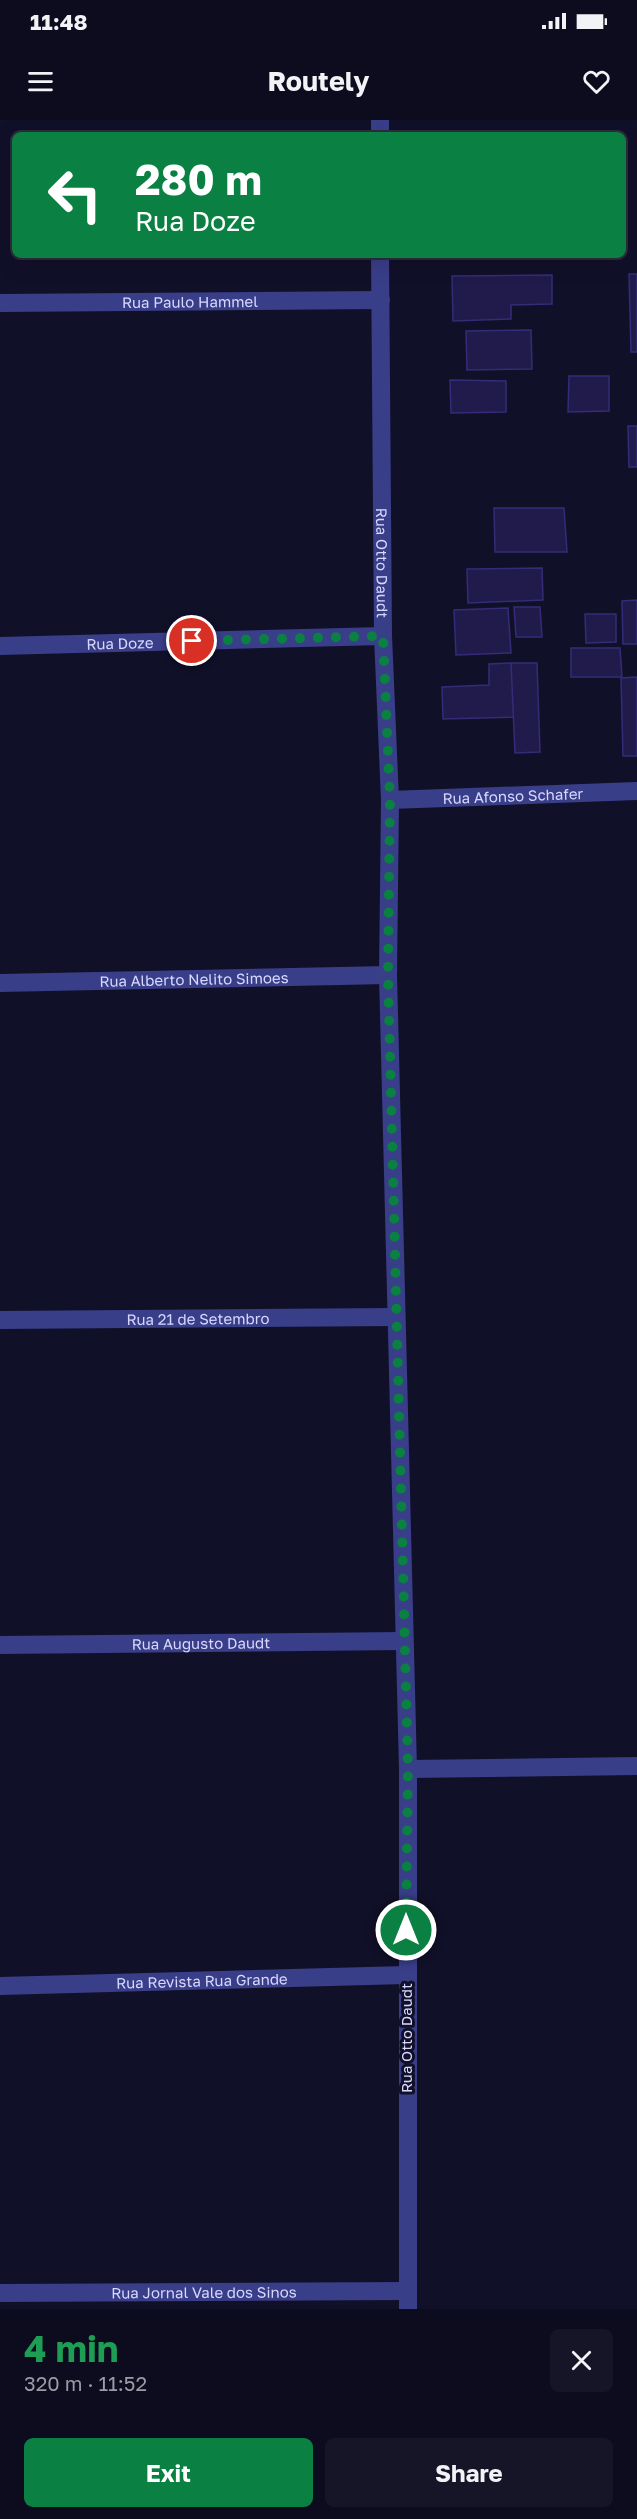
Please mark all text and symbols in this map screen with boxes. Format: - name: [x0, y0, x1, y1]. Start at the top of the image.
- text: 11:48: [30, 8, 88, 35]
- icon: menu: [24, 65, 57, 98]
- text: Routely: [267, 65, 370, 97]
- icon: heart: [580, 65, 613, 98]
- text: 280 m: [135, 154, 262, 204]
- icon: left: [36, 156, 114, 234]
- text: Rua Doze: [135, 205, 256, 237]
- street label: Rua Paulo Hammel: [122, 292, 258, 311]
- street label: Rua Otto Daudt: [373, 508, 392, 618]
- pin: [166, 615, 217, 666]
- icon: arrive: [175, 624, 208, 657]
- street label: Rua Doze: [86, 633, 154, 653]
- street label: Rua Afonso Schafer: [442, 784, 584, 807]
- street label: Rua Alberto Nelito Simoes: [99, 968, 289, 990]
- street label: Rua 21 de Setembro: [126, 1309, 270, 1328]
- street label: Rua Augusto Daudt: [132, 1633, 270, 1653]
- position arrow: [374, 1898, 438, 1962]
- street label: Rua Revista Rua Grande: [116, 1969, 288, 1992]
- street label: Rua Otto Daudt: [397, 1983, 415, 2093]
- street label: Rua Jornal Vale dos Sinos: [111, 2283, 297, 2301]
- text: 4 min: [24, 2327, 119, 2370]
- button: close: [550, 2329, 613, 2392]
- text: 320 m · 11:52: [24, 2371, 147, 2395]
- button: Exit: [24, 2438, 313, 2507]
- button: Share: [325, 2438, 613, 2507]

